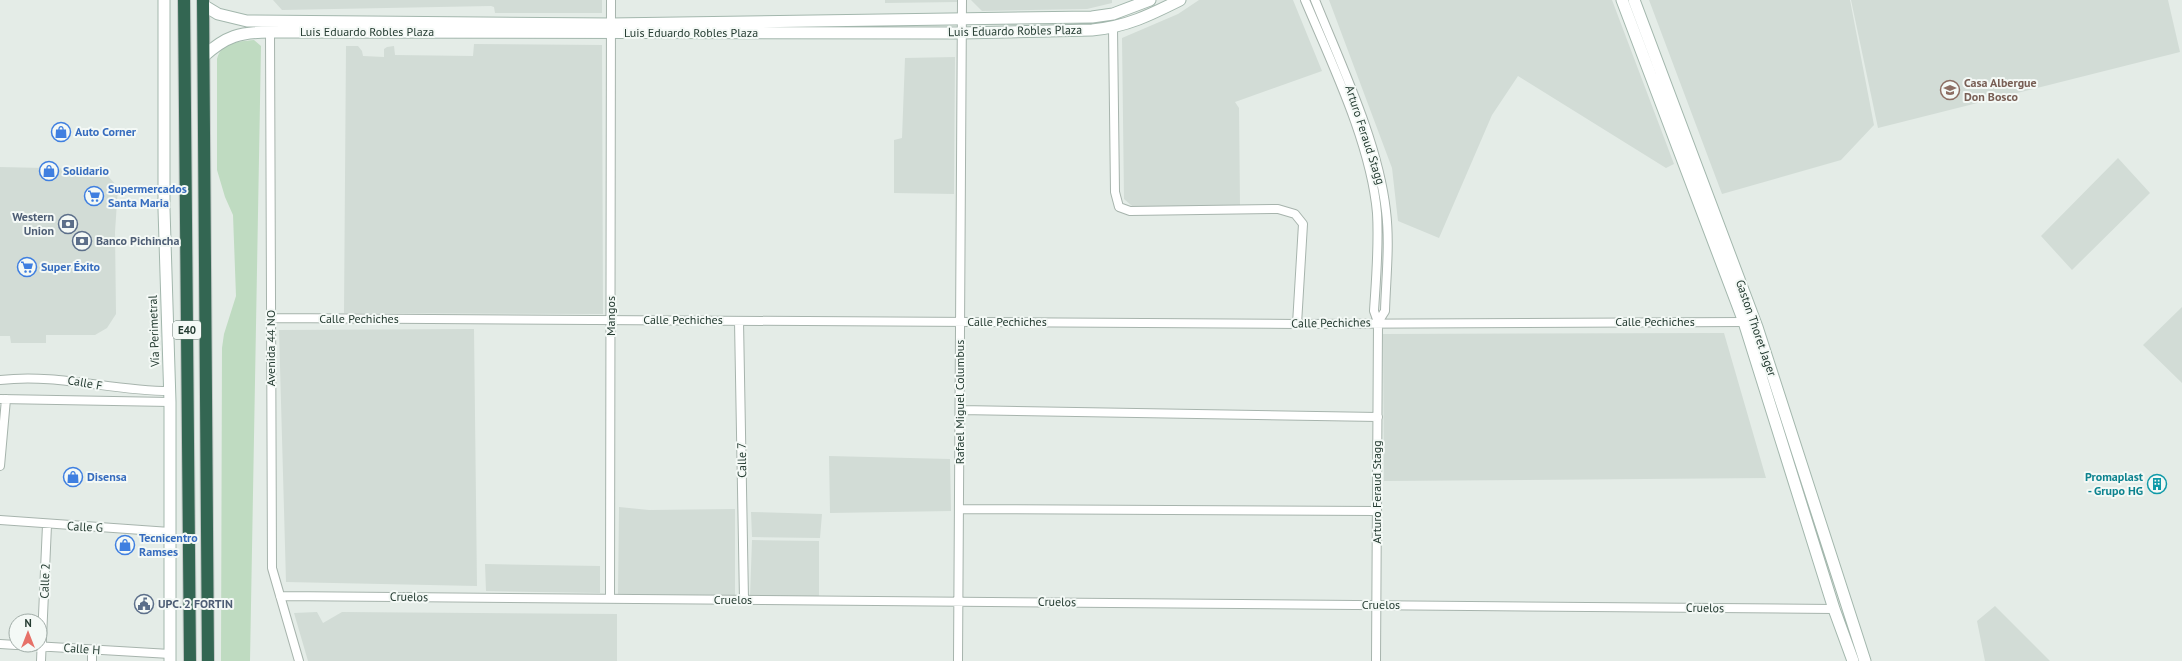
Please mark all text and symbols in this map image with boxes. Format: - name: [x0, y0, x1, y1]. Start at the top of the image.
- street label: Luis Eduardo Robles Plaza: [948, 22, 1082, 39]
- street label: Luis Eduardo Robles Plaza: [300, 24, 434, 39]
- street label: Luis Eduardo Robles Plaza: [624, 25, 758, 40]
- place label: Casa Albergue Don Bosco: [1964, 75, 2037, 104]
- school or university icon: Casa Albergue Don Bosco: [1939, 79, 1961, 101]
- street label: Arturo Feraud Stagg: [1342, 83, 1389, 186]
- shop icon: Auto Corner: [50, 121, 72, 143]
- place label: Auto Corner: [75, 124, 137, 139]
- shop icon: Solidario: [38, 160, 60, 182]
- place label: Solidario: [63, 163, 109, 178]
- place label: Supermercados Santa Maria: [108, 181, 187, 210]
- supermarket icon: Supermercados Santa Maria: [83, 185, 105, 207]
- place label: Western Union: [12, 209, 54, 238]
- bank icon: Western Union: [57, 213, 79, 235]
- bank icon: Banco Pichincha: [71, 230, 93, 252]
- place label: Banco Pichincha: [96, 233, 179, 248]
- supermarket icon: Super Éxito: [16, 256, 38, 278]
- place label: Super Éxito: [41, 259, 101, 274]
- street label: Gaston Thoret Jager: [1733, 278, 1780, 378]
- street label: Vía Perimetral: [145, 294, 162, 368]
- street label: Mangos: [603, 296, 618, 336]
- street label: Avenida 44 NO: [263, 310, 278, 386]
- street label: Calle Pechiches: [319, 311, 399, 326]
- street label: Calle Pechiches: [643, 312, 723, 327]
- street label: Calle Pechiches: [967, 314, 1047, 329]
- street label: Calle Pechiches: [1291, 314, 1371, 331]
- street label: Calle Pechiches: [1615, 314, 1695, 329]
- road number: E40: [173, 321, 201, 339]
- street label: Rafael Miguel Columbus: [952, 340, 967, 464]
- street label: Calle F: [66, 372, 104, 393]
- street label: Arturo Feraud Stagg: [1369, 440, 1384, 544]
- street label: Calle 7: [734, 442, 749, 478]
- shop icon: Disensa: [62, 466, 84, 488]
- place label: Disensa: [87, 469, 127, 484]
- place label: Promaplast - Grupo HG: [2085, 469, 2144, 498]
- building icon: Promaplast - Grupo HG: [2146, 473, 2168, 495]
- street label: Calle G: [67, 518, 104, 535]
- place label: Tecnicentro Ramses: [139, 530, 198, 559]
- shop icon: Tecnicentro Ramses: [114, 534, 136, 556]
- street label: Calle 2: [36, 563, 53, 599]
- street label: Cruelos: [390, 589, 428, 604]
- street label: Cruelos: [714, 592, 752, 607]
- public building icon: UPC. 2 FORTIN: [133, 593, 155, 615]
- street label: Cruelos: [1038, 594, 1076, 609]
- place label: UPC. 2 FORTIN: [158, 596, 233, 611]
- street label: Cruelos: [1362, 597, 1400, 612]
- street label: Cruelos: [1686, 600, 1724, 615]
- north arrow: [8, 613, 48, 653]
- text: N: [24, 616, 32, 630]
- street label: Calle H: [63, 640, 101, 657]

